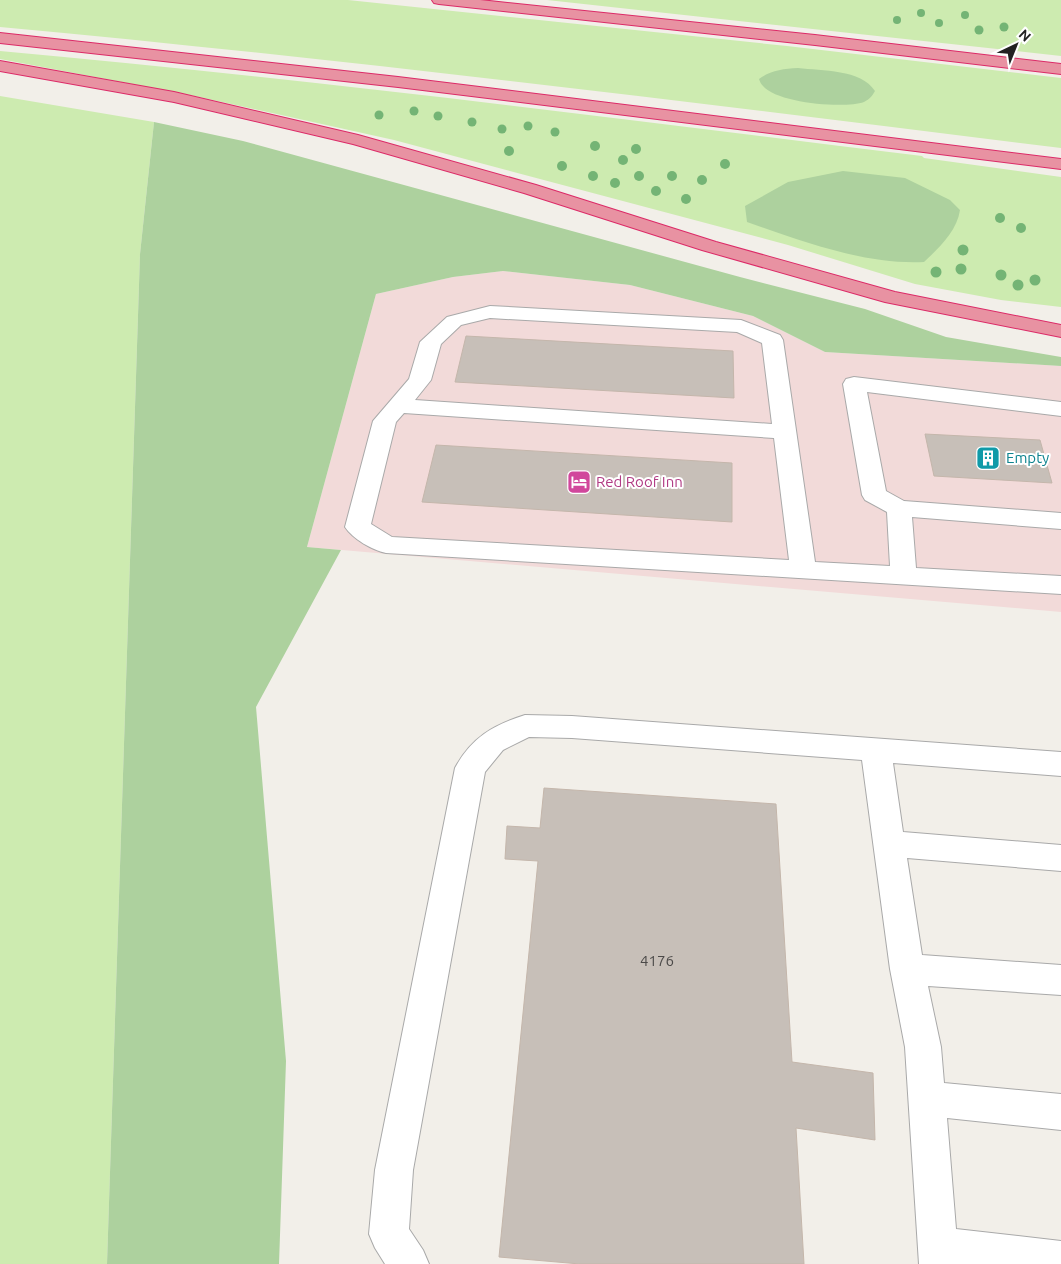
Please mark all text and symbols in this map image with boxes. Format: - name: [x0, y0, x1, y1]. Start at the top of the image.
- north arrow: [991, 20, 1041, 70]
- text: N: [1016, 26, 1034, 45]
- building icon: Empty: [975, 445, 1001, 471]
- place label: Empty: [1006, 449, 1049, 466]
- hotel icon: Red Roof Inn: [566, 469, 592, 495]
- place label: Red Roof Inn: [596, 473, 683, 490]
- house number: 4176: [640, 952, 674, 969]

